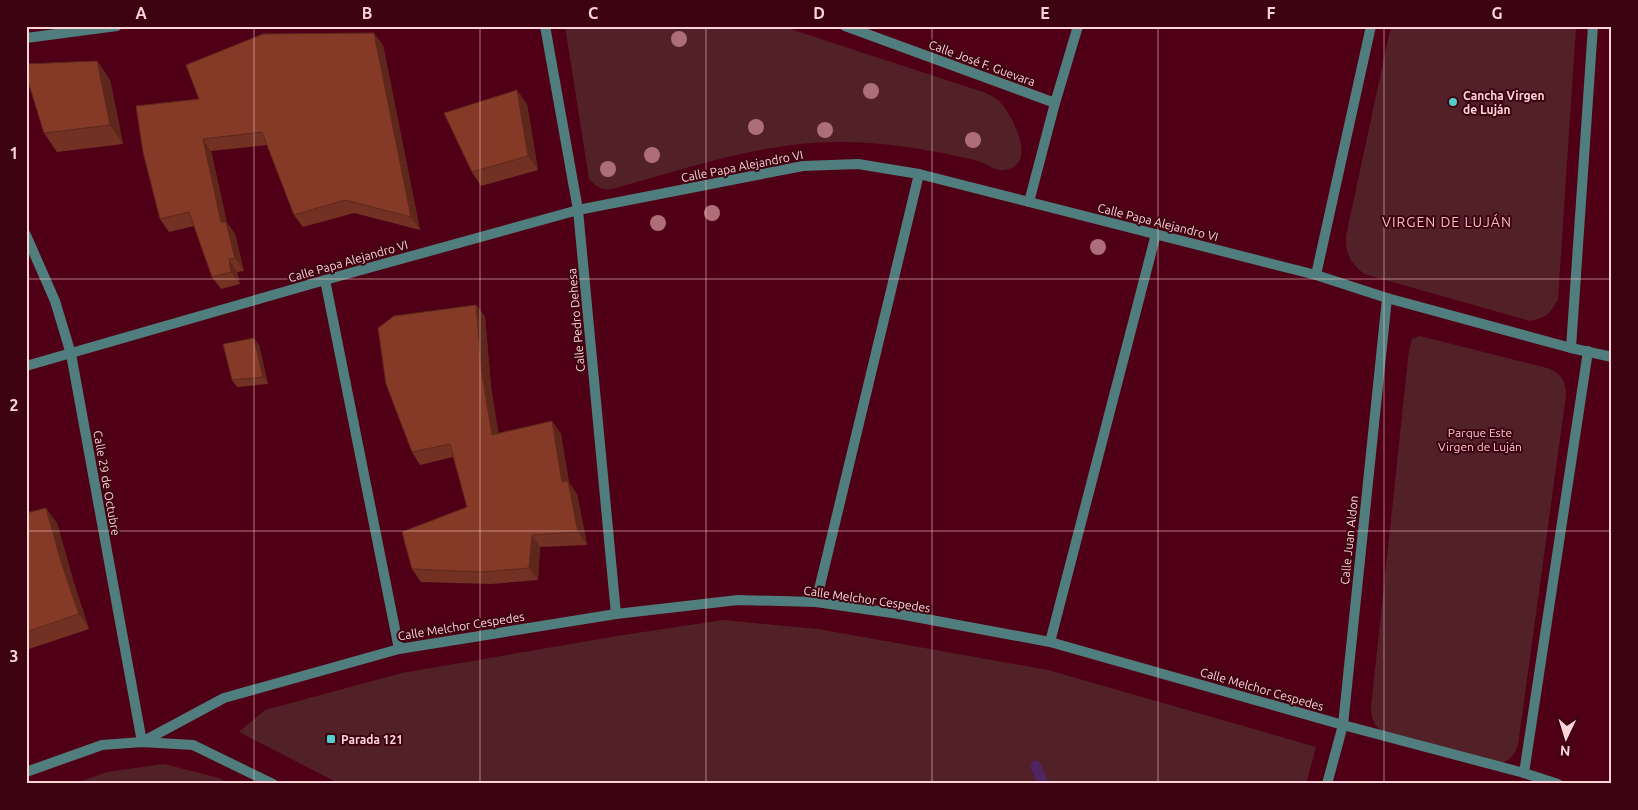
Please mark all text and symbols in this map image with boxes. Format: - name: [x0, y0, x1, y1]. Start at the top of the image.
- text: A: [135, 4, 147, 22]
- text: B: [362, 4, 372, 22]
- text: C: [588, 4, 598, 22]
- text: D: [813, 4, 825, 22]
- text: E: [1040, 4, 1050, 22]
- text: F: [1267, 4, 1276, 22]
- text: G: [1491, 4, 1503, 22]
- street label: Calle José F. Guevara: [927, 38, 1037, 88]
- place label: Cancha Virgen de Luján: [1463, 89, 1545, 116]
- marker: Cancha Virgen de Luján: [1447, 96, 1459, 108]
- text: 1: [9, 144, 19, 162]
- street label: Calle Papa Alejandro VI: [680, 148, 804, 184]
- street label: Calle Papa Alejandro VI: [1096, 201, 1220, 243]
- district label: VIRGEN DE LUJÁN: [1382, 213, 1512, 230]
- street label: Calle Papa Alejandro VI: [287, 238, 409, 284]
- street label: Calle Pedro Dehesa: [565, 268, 587, 372]
- text: 2: [9, 396, 19, 414]
- park label: Parque Este Virgen de Luján: [1438, 426, 1522, 453]
- street label: Calle 29 de Octubre: [91, 429, 123, 537]
- street label: Calle Juan Aldon: [1338, 495, 1360, 585]
- street label: Calle Melchor Cespedes: [803, 584, 931, 614]
- street label: Calle Melchor Cespedes: [397, 610, 525, 642]
- text: 3: [9, 647, 19, 665]
- street label: Calle Melchor Cespedes: [1199, 665, 1325, 713]
- north arrow: [1540, 712, 1590, 762]
- marker: Parada 121: [325, 733, 337, 745]
- place label: Parada 121: [341, 733, 403, 746]
- text: N: [1559, 743, 1571, 759]

